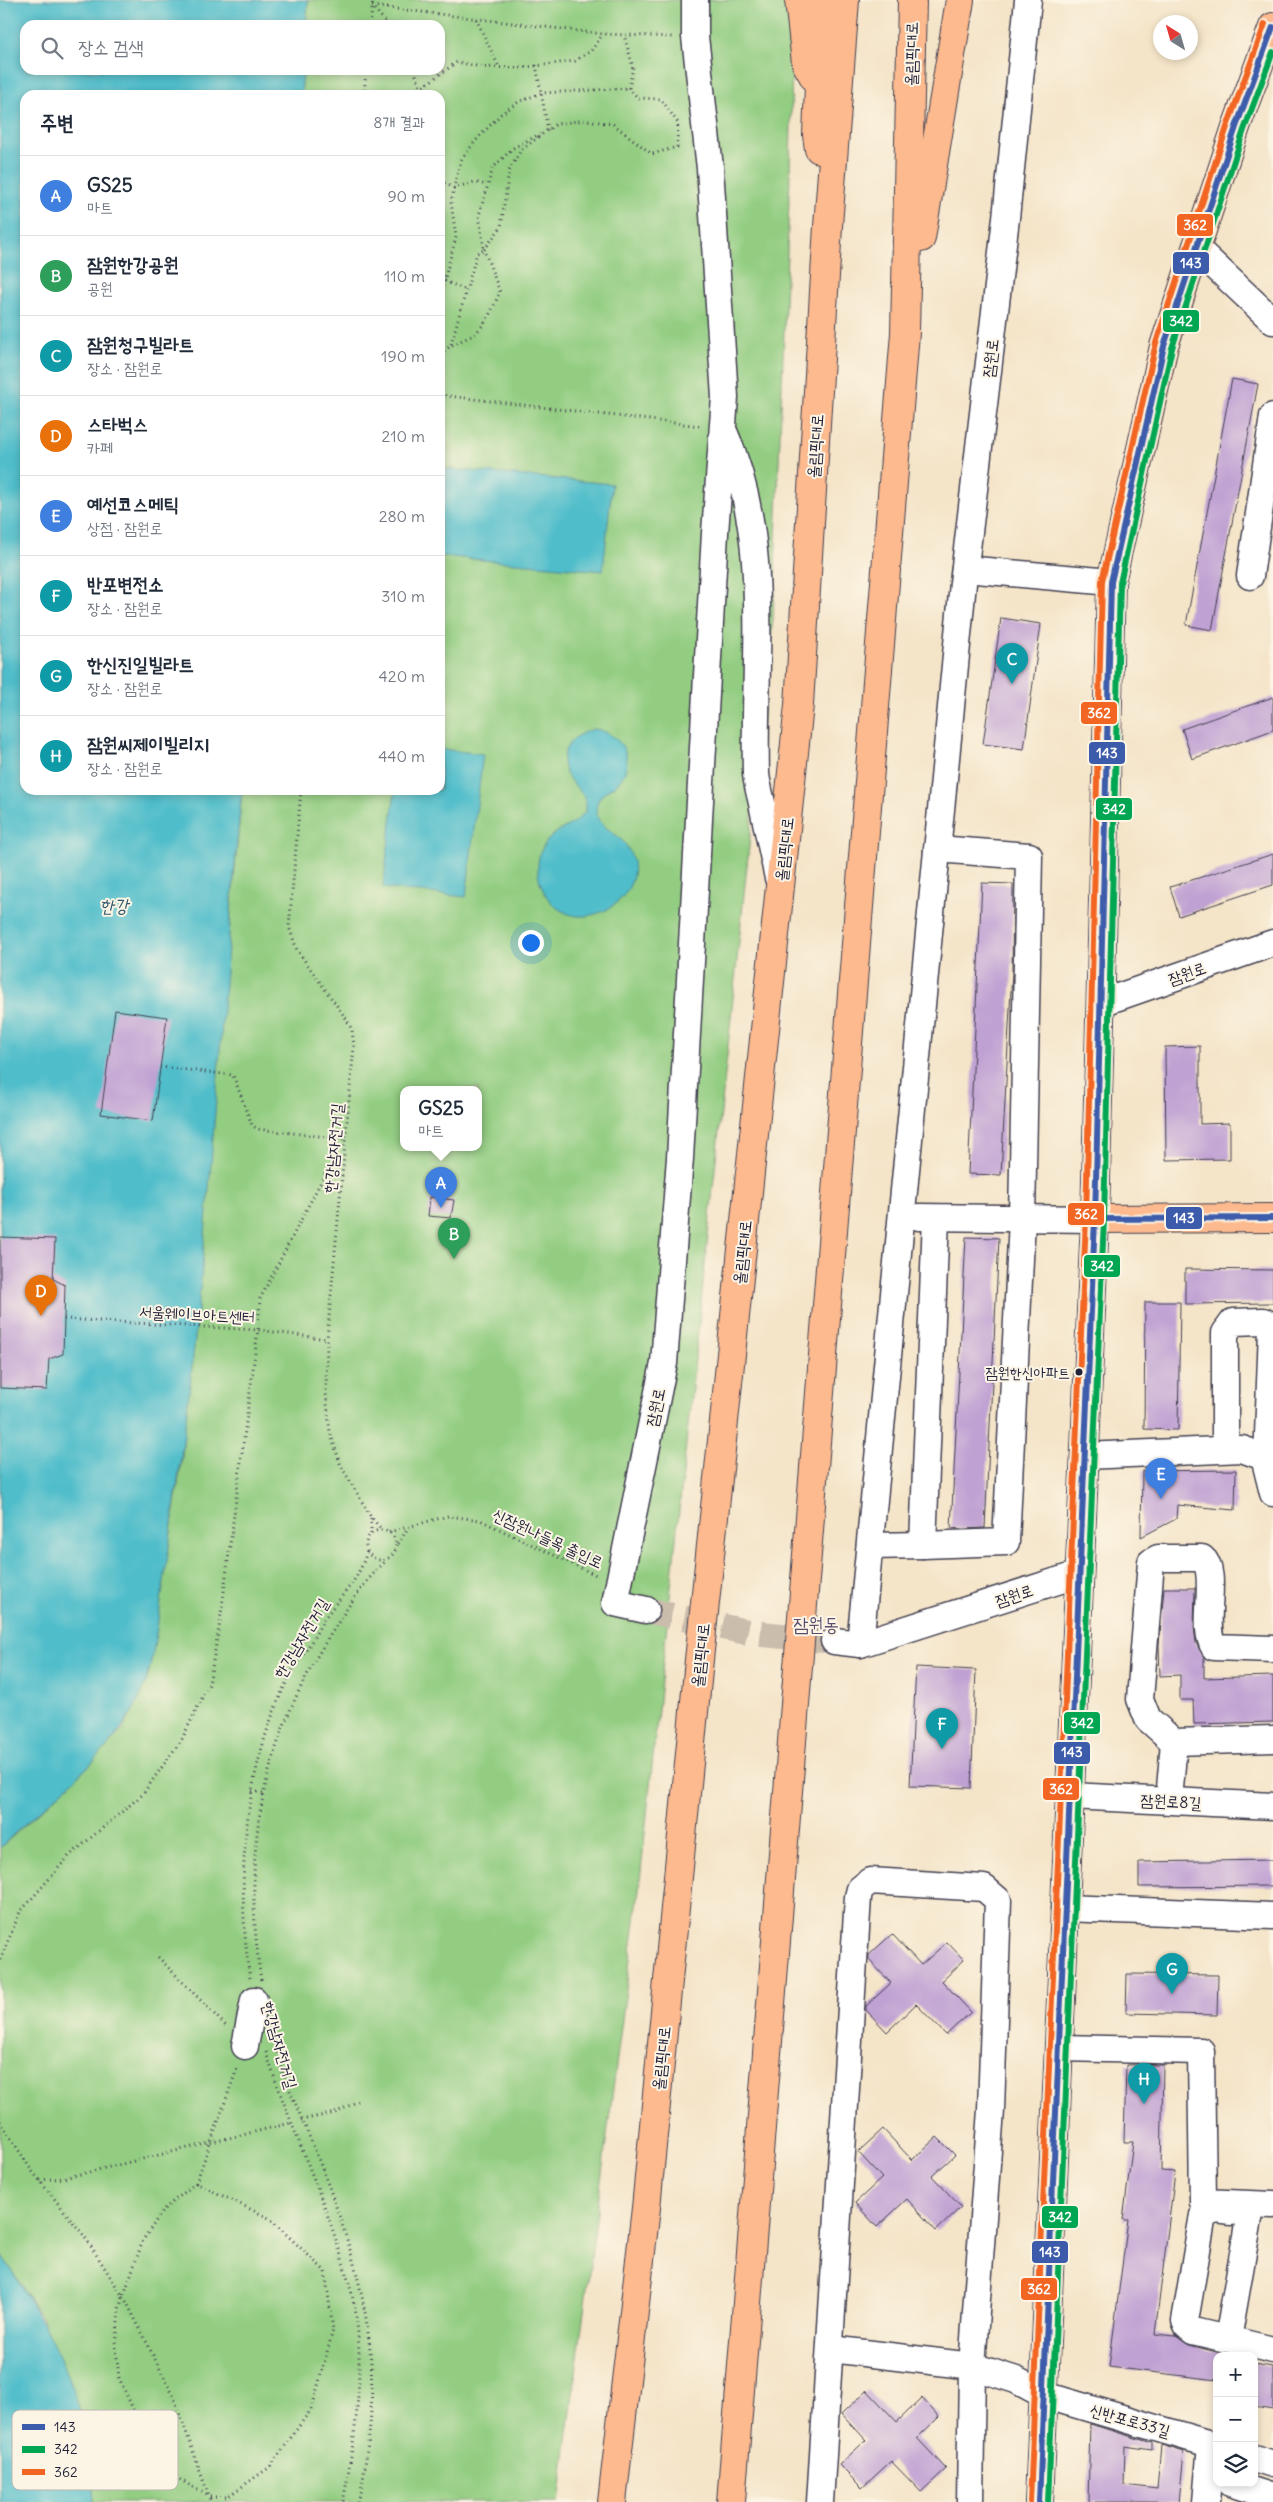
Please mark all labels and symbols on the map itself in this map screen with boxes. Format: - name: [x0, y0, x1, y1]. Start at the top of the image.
- north arrow: [1153, 15, 1198, 60]
- street label: 올림픽대로: [900, 22, 922, 86]
- line badge: 362: [1176, 213, 1214, 237]
- text: 362: [1183, 216, 1207, 234]
- line badge: 143: [1172, 251, 1210, 275]
- text: 143: [1180, 254, 1202, 272]
- line badge: 342: [1162, 309, 1200, 333]
- text: 342: [1169, 312, 1193, 330]
- street label: 잠원로: [978, 338, 1002, 378]
- street label: 올림픽대로: [803, 413, 827, 479]
- pin: C: [996, 643, 1028, 684]
- line badge: 362: [1080, 701, 1118, 725]
- text: 362: [1087, 704, 1111, 722]
- line badge: 143: [1088, 741, 1126, 765]
- text: 143: [1096, 744, 1118, 762]
- line badge: 342: [1095, 797, 1133, 821]
- text: 342: [1102, 800, 1126, 818]
- street label: 올림픽대로: [771, 816, 797, 882]
- water label: 한강: [100, 894, 131, 917]
- your location: [518, 930, 544, 956]
- street label: 잠원로: [1165, 957, 1209, 989]
- street label: 한강남자전거길: [319, 1102, 347, 1194]
- pin: A: [425, 1167, 457, 1208]
- line badge: 362: [1067, 1202, 1105, 1226]
- text: 362: [1074, 1205, 1098, 1223]
- line badge: 143: [1165, 1206, 1203, 1230]
- text: 143: [1173, 1209, 1195, 1227]
- pin: B: [438, 1218, 470, 1259]
- street label: 올림픽대로: [729, 1219, 755, 1285]
- line badge: 342: [1083, 1254, 1121, 1278]
- text: 342: [1090, 1257, 1114, 1275]
- pin: D: [25, 1275, 57, 1316]
- street label: 서울웨이브아트센터: [139, 1301, 255, 1327]
- place label: 잠원한신아파트: [986, 1363, 1070, 1382]
- marker: 잠원한신아파트: [1074, 1367, 1084, 1377]
- street label: 잠원로: [641, 1386, 669, 1428]
- pin: E: [1145, 1458, 1177, 1499]
- street label: 신잠원나들목 출입로: [490, 1504, 606, 1572]
- street label: 잠원로: [993, 1580, 1035, 1610]
- street label: 한강남자전거길: [269, 1594, 333, 1682]
- district label: 잠원동: [793, 1612, 839, 1636]
- street label: 올림픽대로: [687, 1622, 713, 1688]
- pin: F: [926, 1708, 958, 1749]
- line badge: 342: [1063, 1711, 1101, 1735]
- text: 342: [1070, 1714, 1094, 1732]
- line badge: 143: [1053, 1741, 1091, 1765]
- text: 143: [1061, 1743, 1083, 1761]
- line badge: 362: [1042, 1777, 1080, 1801]
- text: 362: [1049, 1780, 1073, 1798]
- street label: 잠원로8길: [1140, 1789, 1202, 1813]
- pin: G: [1156, 1953, 1188, 1994]
- street label: 한강남자전거길: [258, 1999, 302, 2091]
- street label: 올림픽대로: [648, 2025, 674, 2091]
- pin: H: [1128, 2063, 1160, 2104]
- line badge: 342: [1041, 2205, 1079, 2229]
- text: 342: [1048, 2208, 1072, 2226]
- line badge: 143: [1031, 2240, 1069, 2264]
- text: 143: [1039, 2243, 1061, 2261]
- line badge: 362: [1020, 2277, 1058, 2301]
- text: 362: [1027, 2280, 1051, 2298]
- street label: 신반포로33길: [1088, 2399, 1173, 2441]
- legend: [12, 2410, 178, 2490]
- text: 143: [54, 2418, 76, 2436]
- text: 342: [54, 2440, 78, 2458]
- text: 362: [54, 2463, 78, 2481]

